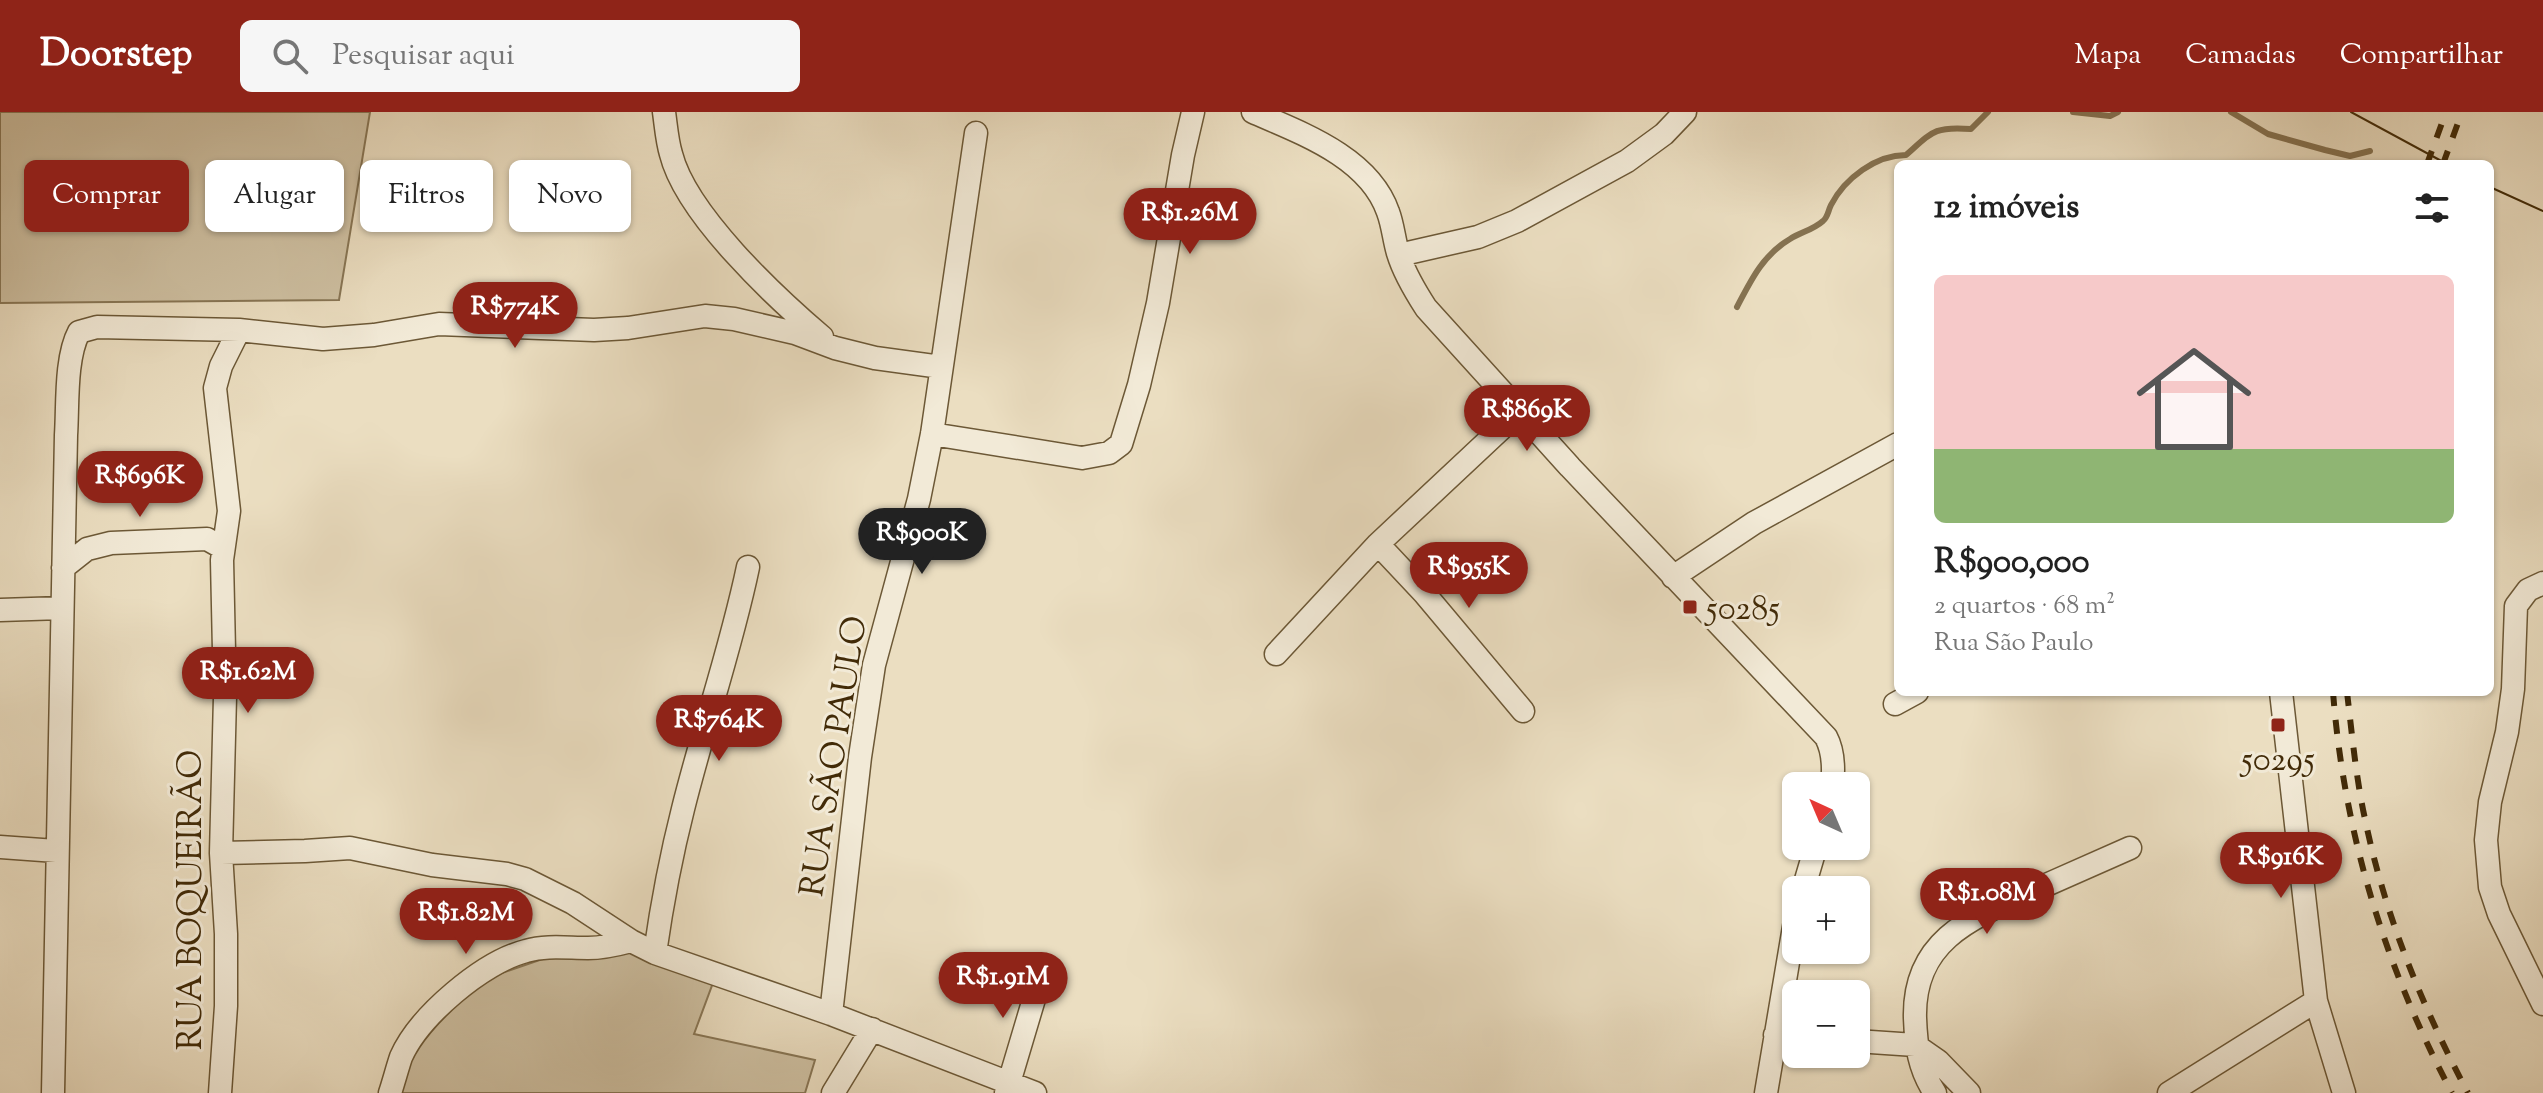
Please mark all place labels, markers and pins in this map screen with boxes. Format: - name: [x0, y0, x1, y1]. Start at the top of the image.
- pin: R$1.26M: [1116, 188, 1264, 256]
- pin: R$774K: [450, 282, 580, 350]
- pin: R$869K: [1462, 385, 1592, 453]
- pin: R$696K: [75, 451, 205, 519]
- pin: R$900K: [857, 508, 987, 576]
- pin: R$955K: [1404, 542, 1534, 610]
- place label: 50285: [1704, 586, 1780, 635]
- marker: 50285: [1681, 598, 1699, 616]
- pin: R$1.62M: [174, 647, 322, 715]
- pin: R$764K: [654, 695, 784, 763]
- marker: 50295: [2269, 716, 2287, 734]
- place label: 50295: [2239, 737, 2315, 786]
- pin: R$916K: [2216, 832, 2346, 900]
- pin: R$1.08M: [1913, 868, 2061, 936]
- pin: R$1.82M: [392, 888, 540, 956]
- pin: R$1.91M: [929, 952, 1077, 1020]

